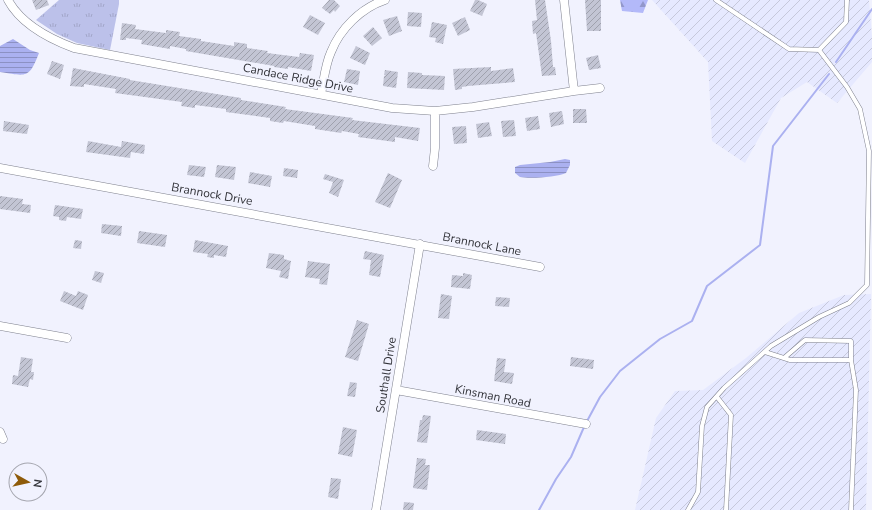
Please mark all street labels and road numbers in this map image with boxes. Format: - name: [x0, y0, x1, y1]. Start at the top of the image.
- street label: Candace Ridge Drive: [241, 59, 355, 97]
- street label: Brannock Drive: [170, 179, 254, 209]
- street label: Brannock Lane: [441, 229, 523, 259]
- street label: Southall Drive: [372, 336, 400, 414]
- street label: Kinsman Road: [454, 381, 532, 411]

